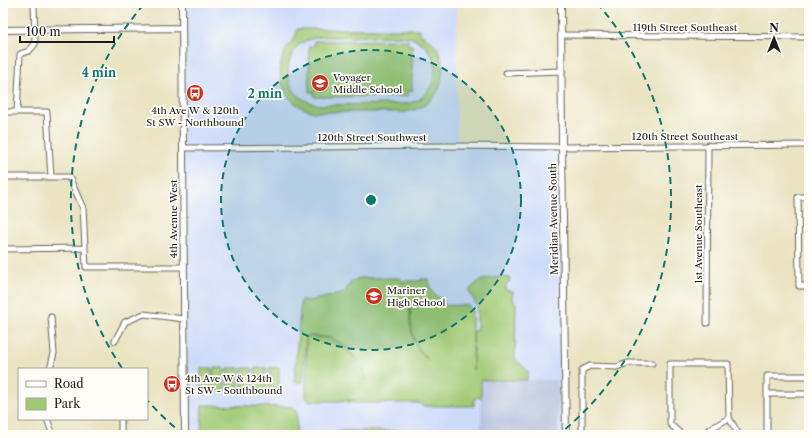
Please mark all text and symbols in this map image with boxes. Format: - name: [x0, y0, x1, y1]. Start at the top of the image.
- scale bar: [20, 18, 114, 44]
- north arrow: [754, 18, 794, 58]
- street label: 119th Street Southeast: [633, 21, 738, 34]
- text: N: [769, 21, 779, 35]
- text: 100 m: [26, 24, 61, 39]
- text: 4 min: [82, 65, 117, 80]
- place label: Voyager Middle School: [332, 71, 402, 96]
- school or university icon: Voyager Middle School: [310, 73, 330, 93]
- bus stop icon: 4th Ave W & 120th St SW - Northbound: [185, 83, 205, 103]
- text: 2 min: [248, 86, 283, 101]
- place label: 4th Ave W & 120th St SW - Northbound: [146, 104, 244, 129]
- street label: 120th Street Southeast: [632, 130, 739, 143]
- street label: 120th Street Southwest: [317, 131, 427, 144]
- street label: Meridian Avenue South: [546, 162, 561, 275]
- street label: 4th Avenue West: [167, 179, 180, 259]
- street label: 1st Avenue Southeast: [692, 184, 705, 284]
- centre of rings: [364, 193, 378, 207]
- place label: Mariner High School: [387, 284, 446, 309]
- school or university icon: Mariner High School: [364, 286, 384, 306]
- legend: [18, 368, 148, 420]
- place label: 4th Ave W & 124th St SW - Southbound: [185, 372, 282, 397]
- bus stop icon: 4th Ave W & 124th St SW - Southbound: [162, 374, 182, 394]
- text: Road: [54, 376, 84, 391]
- text: Park: [54, 396, 81, 411]

